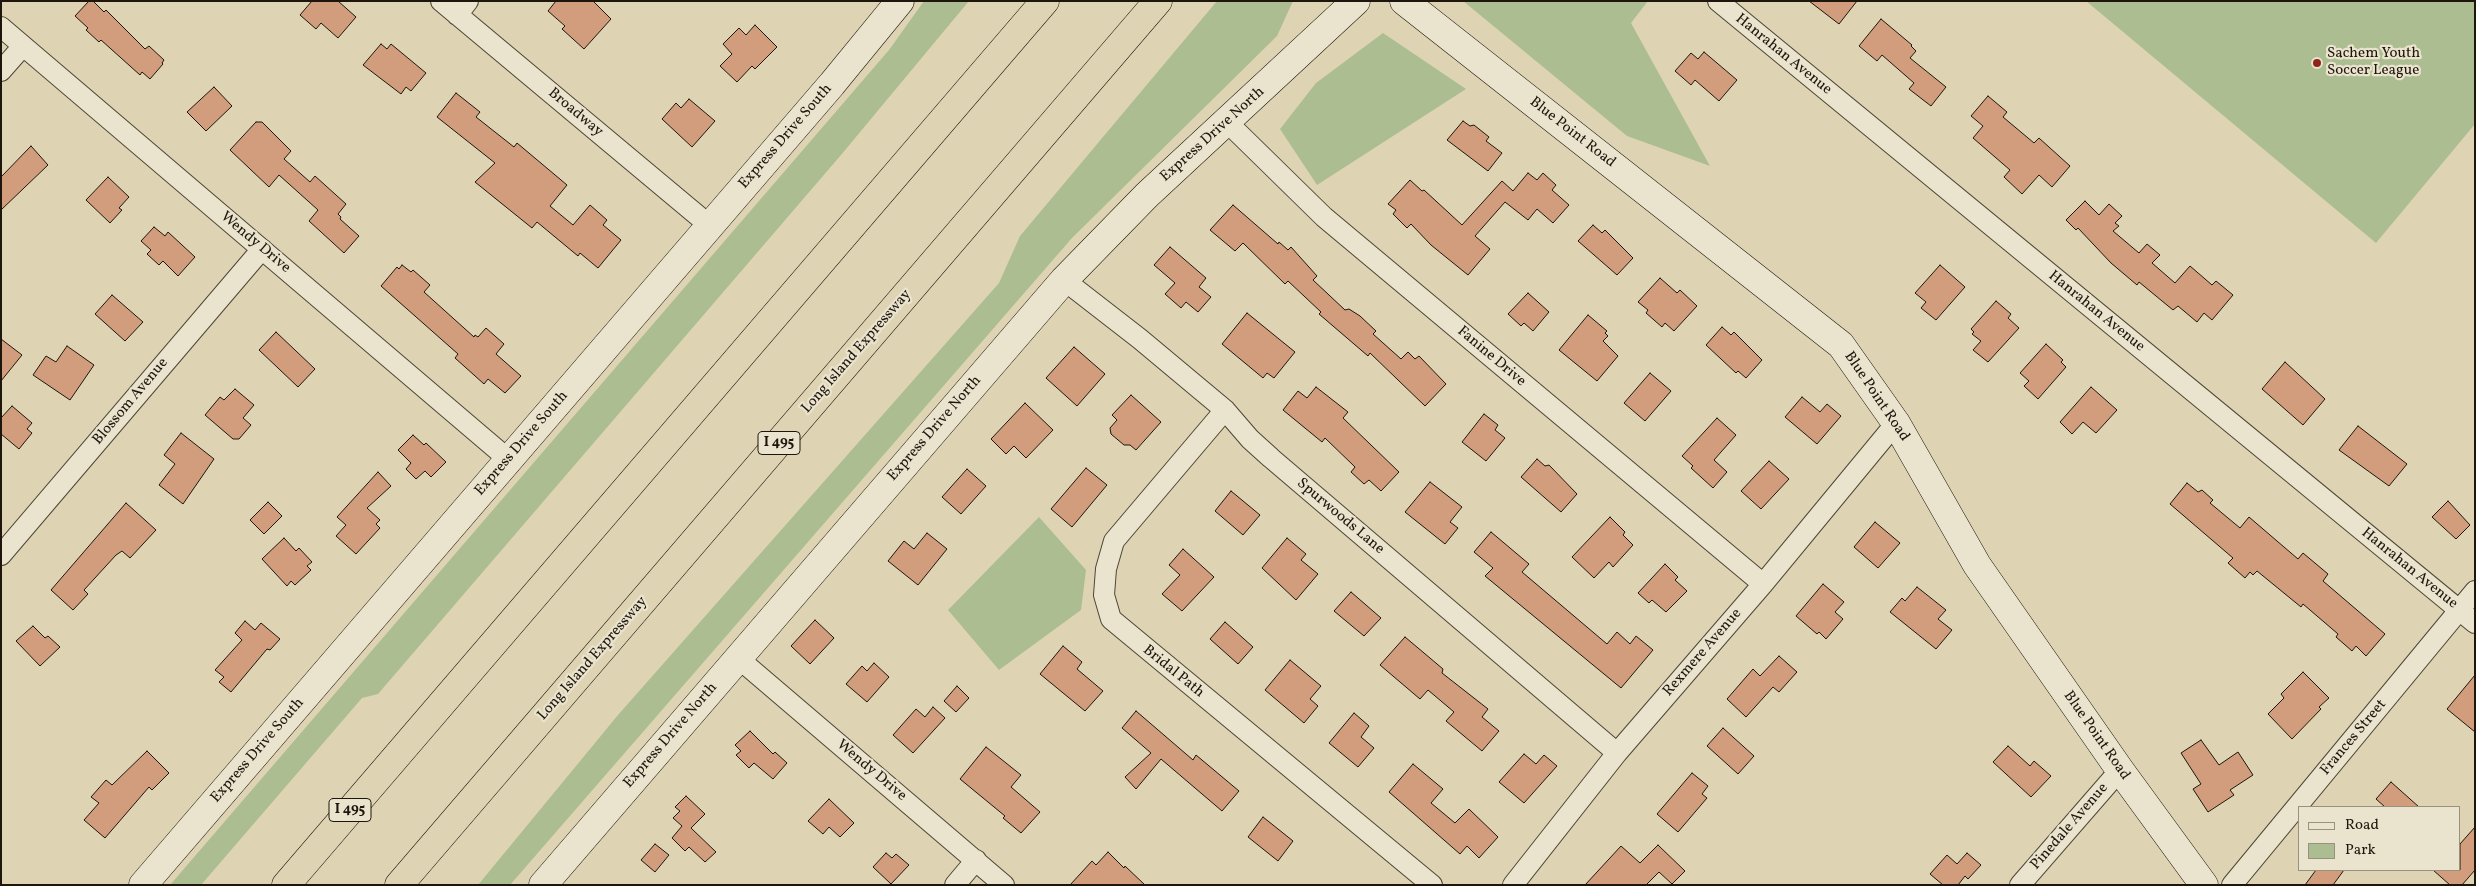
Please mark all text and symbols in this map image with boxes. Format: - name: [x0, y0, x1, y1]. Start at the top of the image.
- street label: Hanrahan Avenue: [1731, 11, 1835, 99]
- place label: Sachem Youth Soccer League: [2327, 45, 2420, 80]
- marker: Sachem Youth Soccer League: [2311, 57, 2323, 69]
- street label: Express Drive South: [736, 81, 836, 193]
- street label: Express Drive North: [1157, 84, 1269, 186]
- street label: Broadway: [544, 85, 606, 141]
- street label: Blue Point Road: [1525, 94, 1619, 172]
- street label: Wendy Drive: [216, 208, 294, 278]
- street label: Hanrahan Avenue: [2044, 268, 2148, 356]
- street label: Long Island Expressway: [798, 286, 916, 418]
- street label: Fanine Drive: [1453, 323, 1529, 391]
- street label: Blue Point Road: [1839, 349, 1913, 445]
- street label: Blossom Avenue: [89, 355, 173, 449]
- street label: Express Drive North: [884, 373, 986, 485]
- street label: Express Drive South: [472, 388, 572, 500]
- road number: I 495: [758, 432, 800, 454]
- street label: Spurwoods Lane: [1293, 475, 1387, 559]
- street label: Hanrahan Avenue: [2357, 525, 2461, 613]
- street label: Long Island Expressway: [534, 593, 652, 725]
- street label: Rexmere Avenue: [1660, 605, 1746, 701]
- street label: Bridal Path: [1139, 642, 1207, 702]
- street label: Express Drive North: [620, 680, 722, 792]
- street label: Blue Point Road: [2059, 688, 2133, 784]
- street label: Express Drive South: [208, 695, 308, 807]
- street label: Frances Street: [2317, 697, 2391, 779]
- street label: Wendy Drive: [832, 736, 910, 806]
- street label: Pinedale Avenue: [2027, 780, 2113, 874]
- road number: I 495: [329, 798, 371, 822]
- legend: [2298, 806, 2461, 871]
- text: Road: [2345, 815, 2379, 836]
- text: Park: [2345, 840, 2376, 861]

